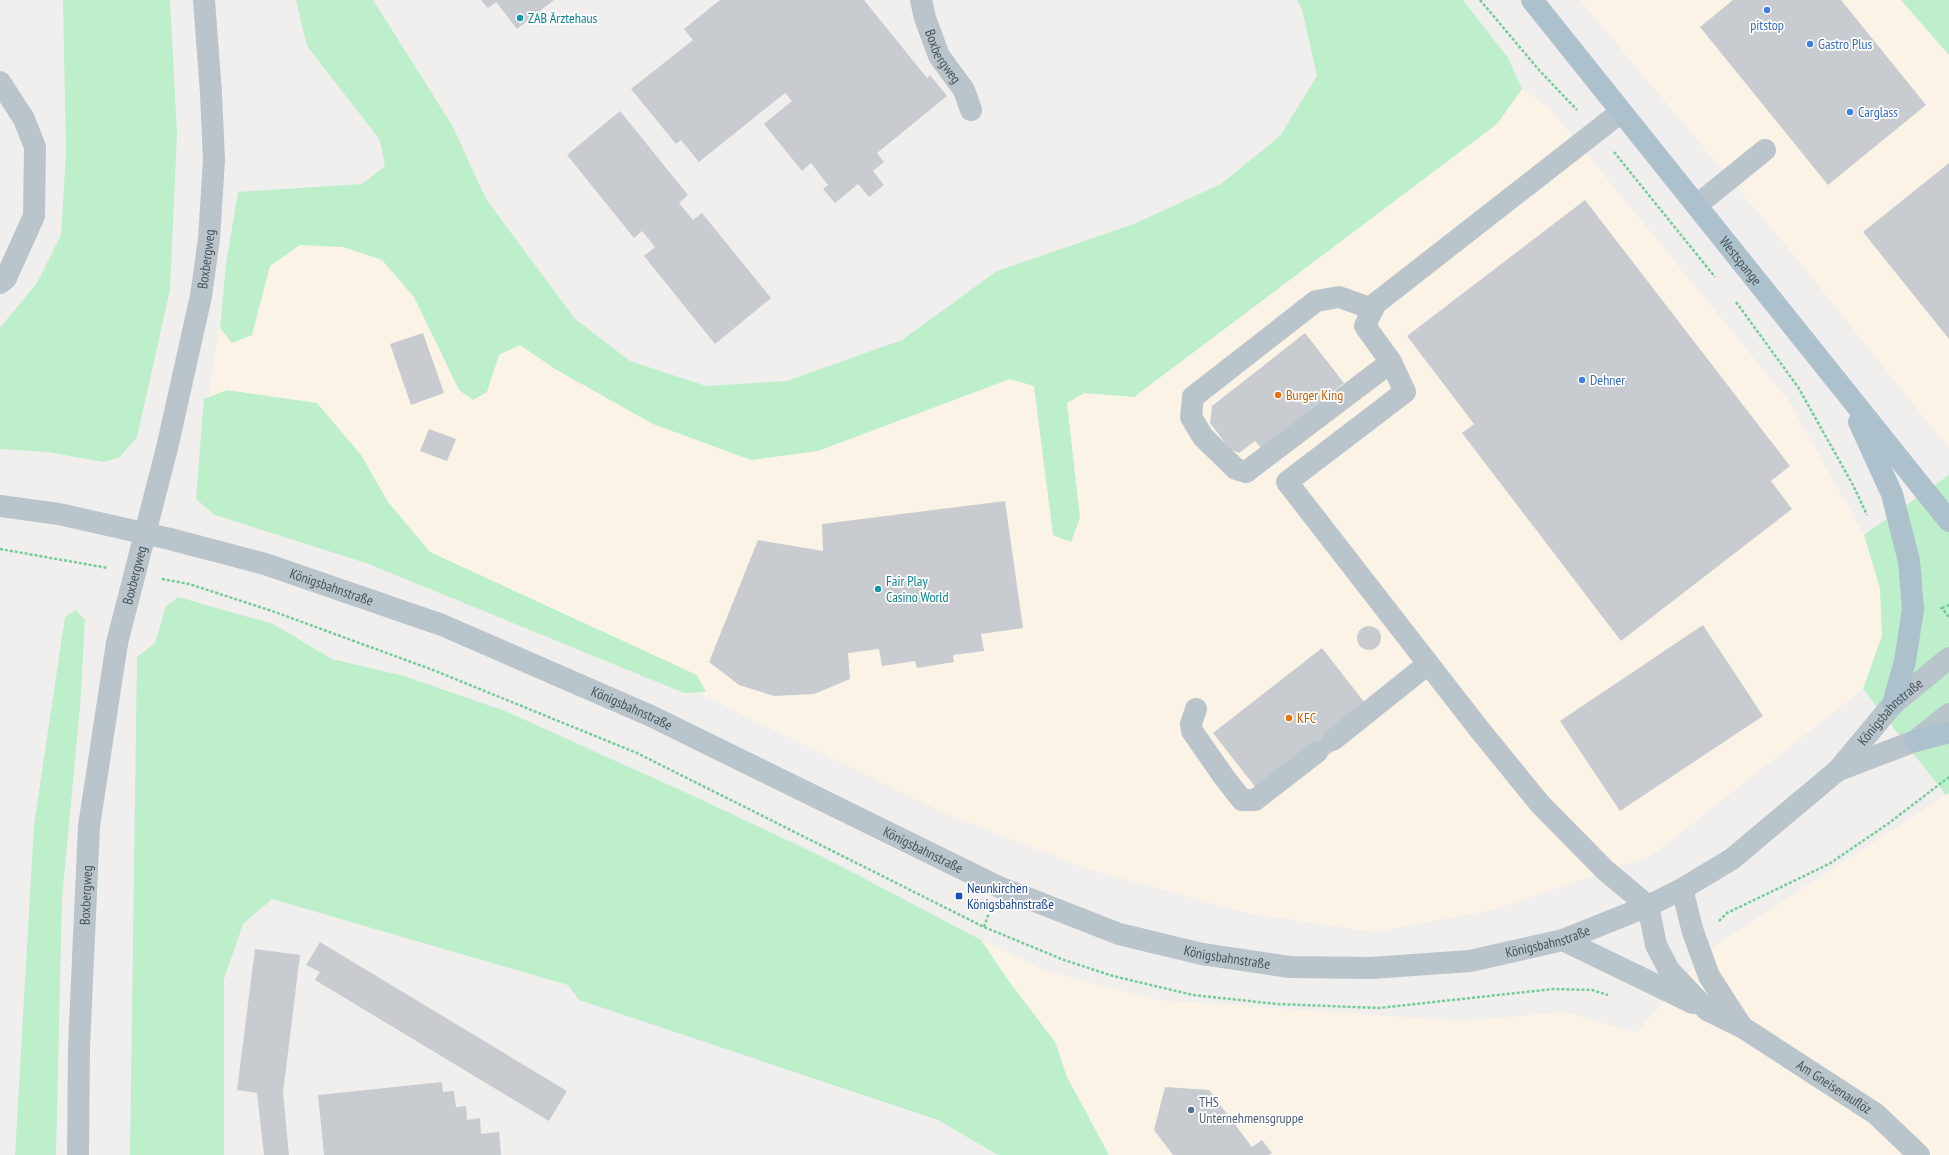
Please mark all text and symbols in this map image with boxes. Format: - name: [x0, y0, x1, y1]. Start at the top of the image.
- marker: pitstop: [1762, 5, 1772, 15]
- place label: ZAB Ärztehaus: [528, 9, 598, 27]
- marker: ZAB Ärztehaus: [515, 13, 525, 23]
- place label: pitstop: [1750, 16, 1784, 34]
- street label: Boxbergweg: [921, 27, 965, 87]
- place label: Gastro Plus: [1818, 35, 1873, 53]
- marker: Gastro Plus: [1805, 39, 1815, 49]
- place label: Carglass: [1858, 103, 1898, 121]
- marker: Carglass: [1845, 107, 1855, 117]
- street label: Boxbergweg: [193, 229, 219, 290]
- street label: Westspange: [1716, 233, 1766, 289]
- place label: Dehner: [1590, 371, 1625, 389]
- marker: Dehner: [1577, 375, 1587, 385]
- place label: Burger King: [1286, 386, 1343, 404]
- marker: Burger King: [1273, 390, 1283, 400]
- street label: Boxbergweg: [118, 544, 151, 606]
- street label: Königsbahnstraße: [287, 564, 376, 610]
- place label: Fair Play Casino World: [886, 572, 949, 606]
- marker: Fair Play Casino World: [873, 584, 883, 594]
- street label: Königsbahnstraße: [1853, 674, 1927, 749]
- street label: Königsbahnstraße: [588, 682, 676, 734]
- place label: KFC: [1297, 709, 1317, 727]
- marker: KFC: [1284, 713, 1294, 723]
- street label: Königsbahnstraße: [880, 822, 966, 877]
- street label: Boxbergweg: [76, 865, 96, 925]
- place label: Neunkirchen Königsbahnstraße: [967, 879, 1054, 913]
- marker: Neunkirchen Königsbahnstraße: [954, 891, 964, 901]
- street label: Königsbahnstraße: [1504, 921, 1593, 962]
- street label: Königsbahnstraße: [1182, 941, 1272, 973]
- street label: Am Gneisenauflöz: [1793, 1056, 1875, 1118]
- place label: THS Unternehmensgruppe: [1199, 1093, 1304, 1127]
- marker: THS Unternehmensgruppe: [1186, 1105, 1196, 1115]

